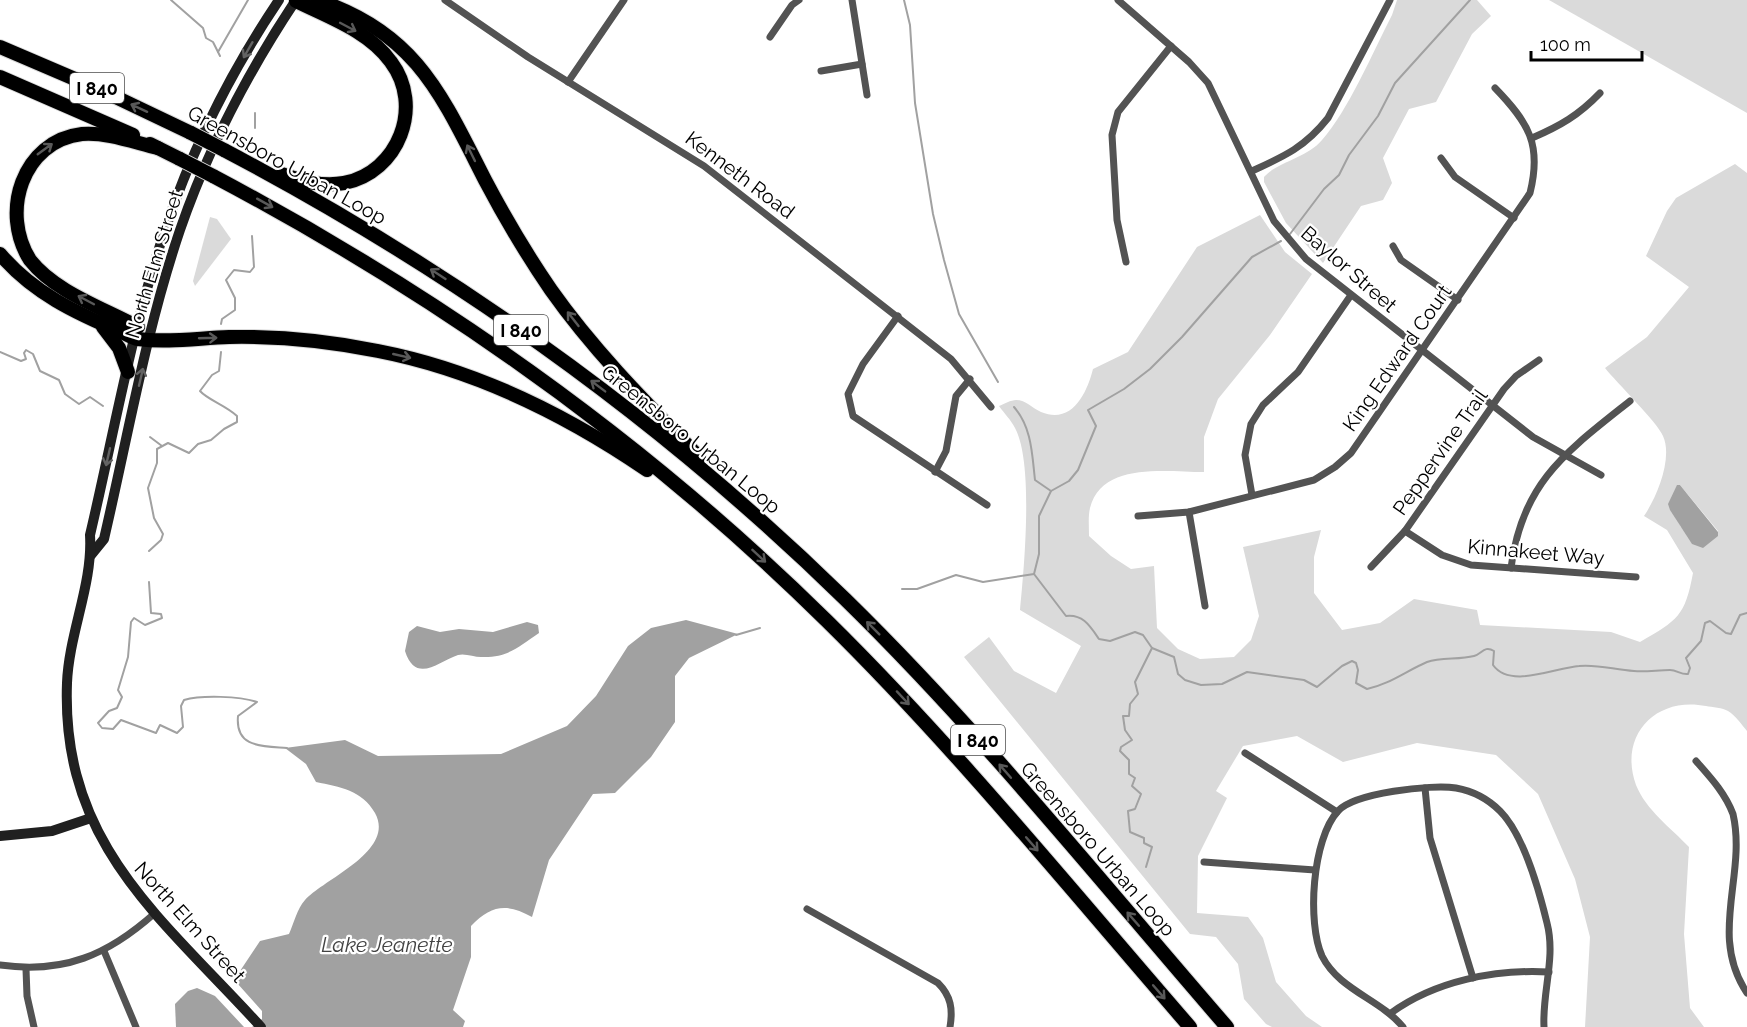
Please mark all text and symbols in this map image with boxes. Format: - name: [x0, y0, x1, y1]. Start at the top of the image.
- one-way arrow: [338, 22, 356, 33]
- scale bar: [1531, 24, 1642, 62]
- text: 100 m: [1540, 34, 1591, 55]
- one-way arrow: [241, 41, 253, 58]
- road number: I 840: [70, 73, 124, 103]
- street label: Greensboro Urban Loop: [184, 100, 390, 230]
- one-way arrow: [130, 101, 148, 113]
- street label: Kenneth Road: [681, 126, 799, 224]
- one-way arrow: [37, 143, 53, 156]
- one-way arrow: [465, 144, 477, 162]
- street label: North Elm Street: [120, 186, 188, 341]
- one-way arrow: [256, 197, 273, 209]
- street label: Baylor Street: [1296, 221, 1402, 317]
- one-way arrow: [430, 268, 447, 280]
- street label: King Edward Court: [1338, 280, 1457, 436]
- one-way arrow: [78, 294, 96, 305]
- one-way arrow: [566, 311, 579, 327]
- road number: I 840: [494, 315, 548, 345]
- one-way arrow: [198, 332, 218, 343]
- one-way arrow: [392, 351, 411, 363]
- street label: Greensboro Urban Loop: [597, 359, 785, 519]
- one-way arrow: [136, 368, 147, 387]
- one-way arrow: [590, 380, 606, 392]
- street label: Peppervine Trail: [1388, 384, 1493, 520]
- one-way arrow: [102, 446, 113, 466]
- street label: Kinnakeet Way: [1467, 534, 1606, 570]
- one-way arrow: [751, 549, 766, 563]
- one-way arrow: [866, 620, 881, 635]
- one-way arrow: [896, 690, 910, 705]
- road number: I 840: [951, 725, 1005, 755]
- street label: Greensboro Urban Loop: [1016, 757, 1180, 941]
- one-way arrow: [998, 764, 1012, 779]
- one-way arrow: [1025, 836, 1039, 851]
- street label: North Elm Street: [129, 857, 251, 988]
- one-way arrow: [1126, 912, 1140, 927]
- water label: Lake Jeanette: [321, 932, 453, 957]
- one-way arrow: [1153, 984, 1166, 1000]

